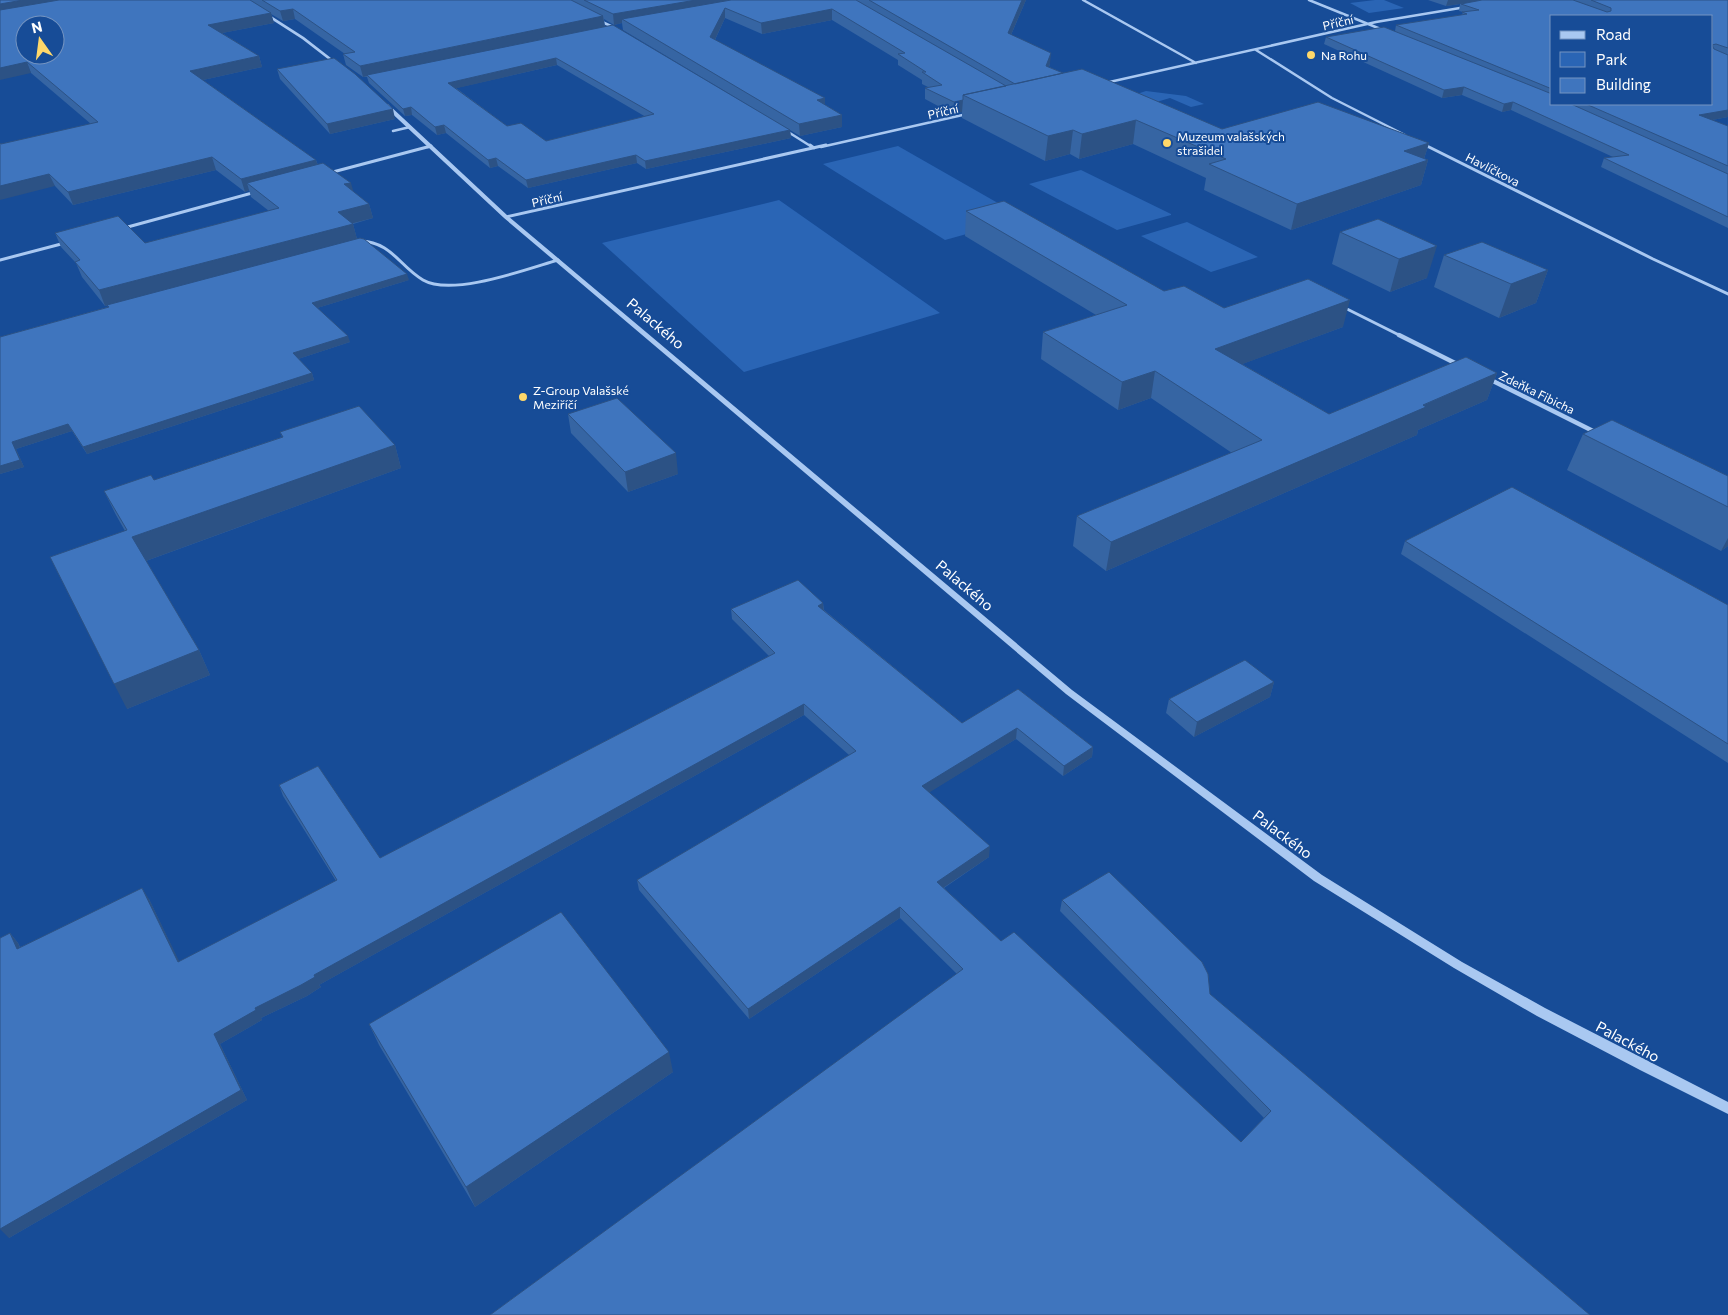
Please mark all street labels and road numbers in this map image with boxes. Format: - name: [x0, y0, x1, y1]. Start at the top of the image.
- street label: Příční: [1321, 11, 1356, 32]
- street label: Příční: [926, 100, 961, 121]
- street label: Havlíčkova: [1464, 149, 1522, 189]
- street label: Příční: [530, 188, 565, 209]
- street label: Palackého: [624, 294, 688, 352]
- street label: Zdeňka Fibicha: [1497, 368, 1577, 416]
- street label: Palackého: [933, 556, 997, 614]
- street label: Palackého: [1250, 806, 1316, 862]
- street label: Palackého: [1593, 1017, 1663, 1065]

